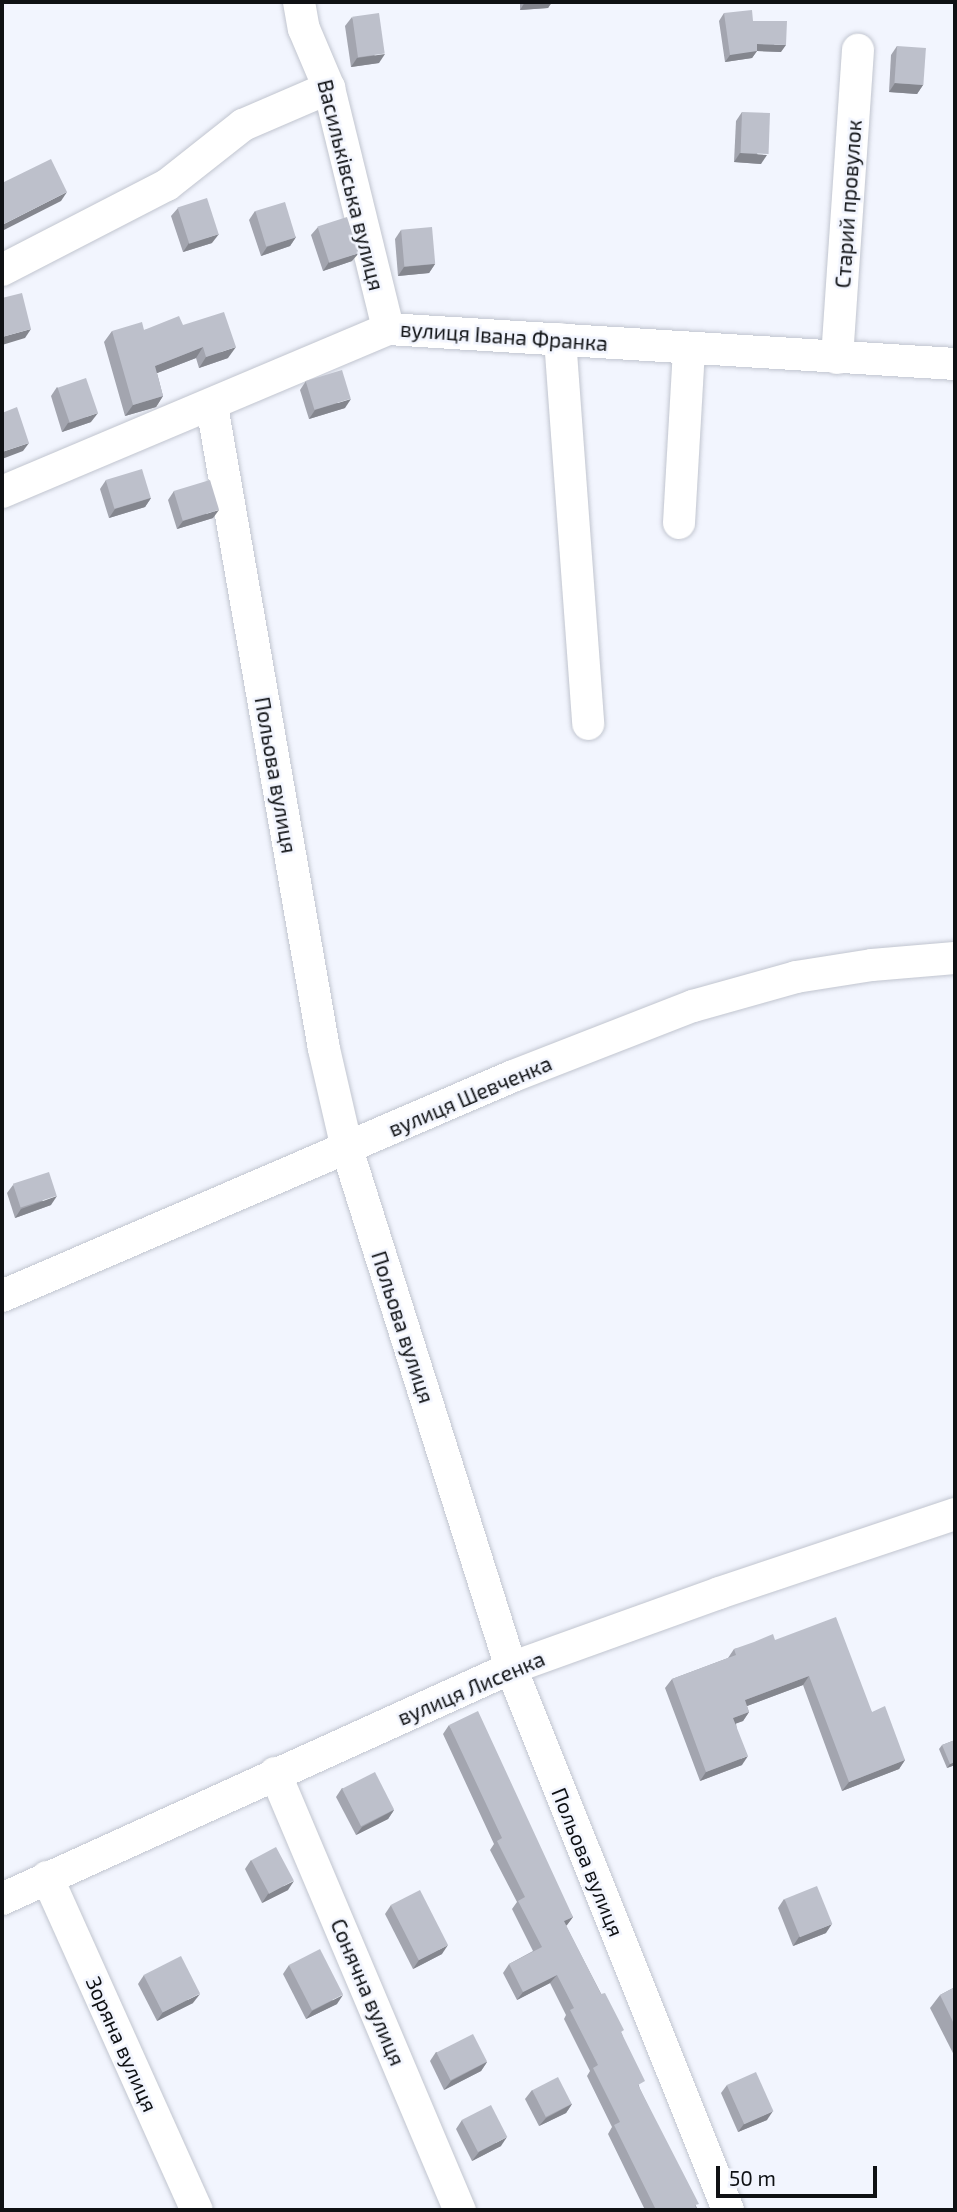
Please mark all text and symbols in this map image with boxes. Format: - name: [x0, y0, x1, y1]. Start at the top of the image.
- street label: Васильківська вулиця: [313, 77, 389, 293]
- street label: Старий провулок: [830, 119, 866, 289]
- street label: вулиця Івана Франка: [399, 316, 609, 356]
- street label: Польова вулиця: [250, 695, 302, 855]
- street label: вулиця Шевченка: [385, 1050, 555, 1142]
- street label: Польова вулиця: [367, 1248, 439, 1406]
- street label: вулиця Лисенка: [394, 1646, 548, 1730]
- street label: Польова вулиця: [547, 1784, 629, 1940]
- street label: Сонячна вулиця: [326, 1915, 410, 2069]
- street label: Зоряна вулиця: [81, 1972, 163, 2116]
- scale bar: [719, 2152, 880, 2196]
- text: 50 m: [729, 2165, 776, 2190]

